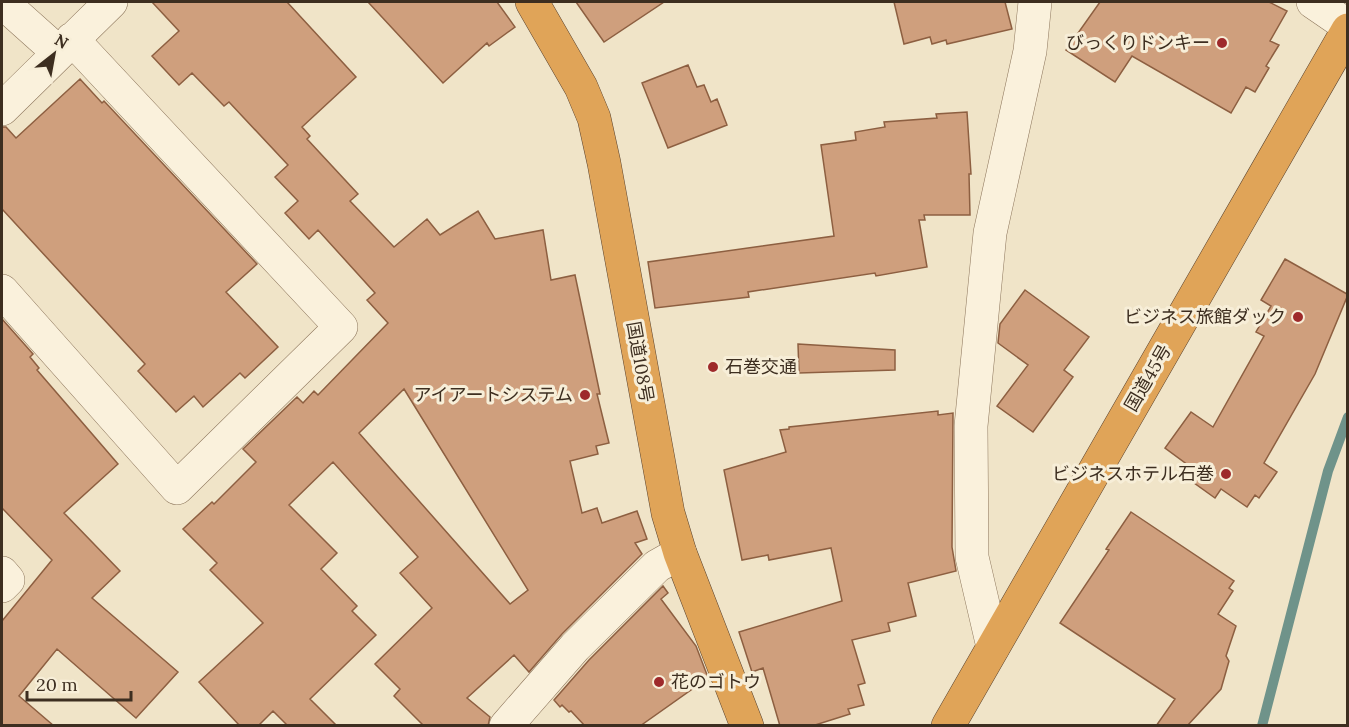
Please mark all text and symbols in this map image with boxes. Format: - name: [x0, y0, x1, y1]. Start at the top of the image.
- north arrow: [24, 24, 84, 84]
- text: N: [51, 29, 72, 53]
- place label: びっくりドンキー: [1066, 31, 1210, 54]
- marker: びっくりドンキー: [1215, 36, 1229, 50]
- place label: ビジネス旅館ダック: [1124, 305, 1286, 328]
- marker: ビジネス旅館ダック: [1291, 310, 1305, 324]
- street label: 国道108号: [622, 320, 659, 404]
- street label: 国道45号: [1119, 340, 1176, 415]
- place label: 石巻交通: [725, 355, 797, 378]
- marker: 石巻交通: [706, 360, 720, 374]
- place label: アイアートシステム: [414, 383, 573, 406]
- marker: アイアートシステム: [578, 388, 592, 402]
- place label: ビジネスホテル石巻: [1052, 462, 1214, 485]
- marker: ビジネスホテル石巻: [1219, 467, 1233, 481]
- scale bar: [27, 664, 130, 702]
- place label: 花のゴトウ: [671, 670, 761, 693]
- text: 20 m: [36, 673, 78, 696]
- marker: 花のゴトウ: [652, 675, 666, 689]

